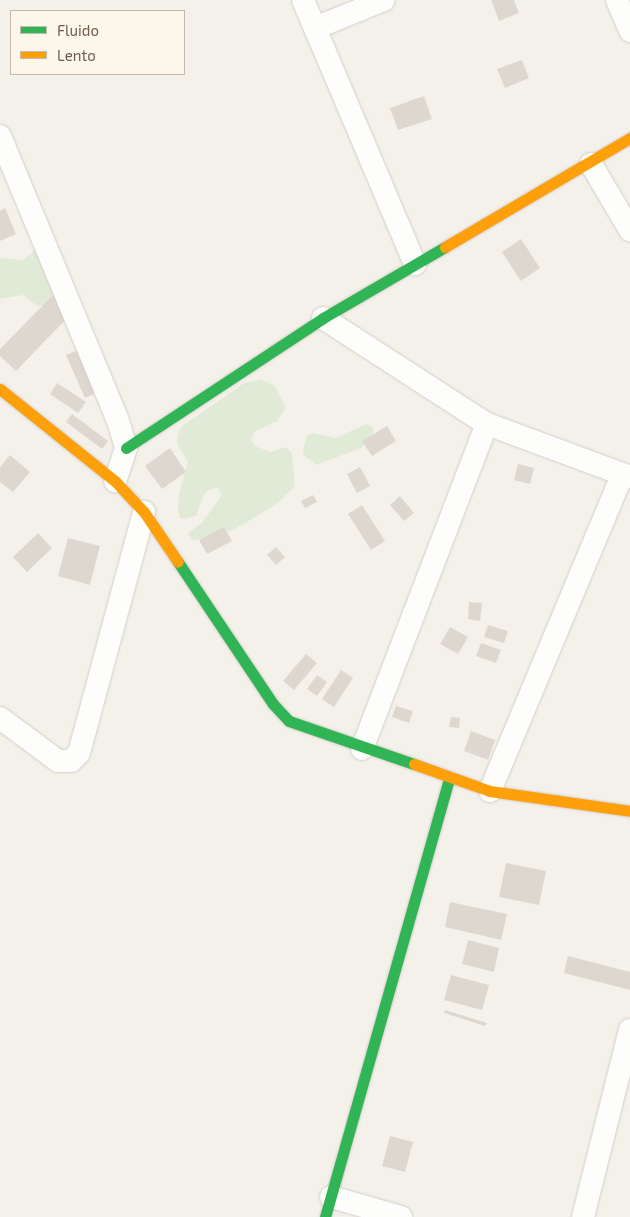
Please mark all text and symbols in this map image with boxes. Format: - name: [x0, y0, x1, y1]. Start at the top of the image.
- legend: [10, 10, 185, 75]
- text: Fluido: [57, 21, 99, 39]
- text: Lento: [57, 46, 96, 64]

